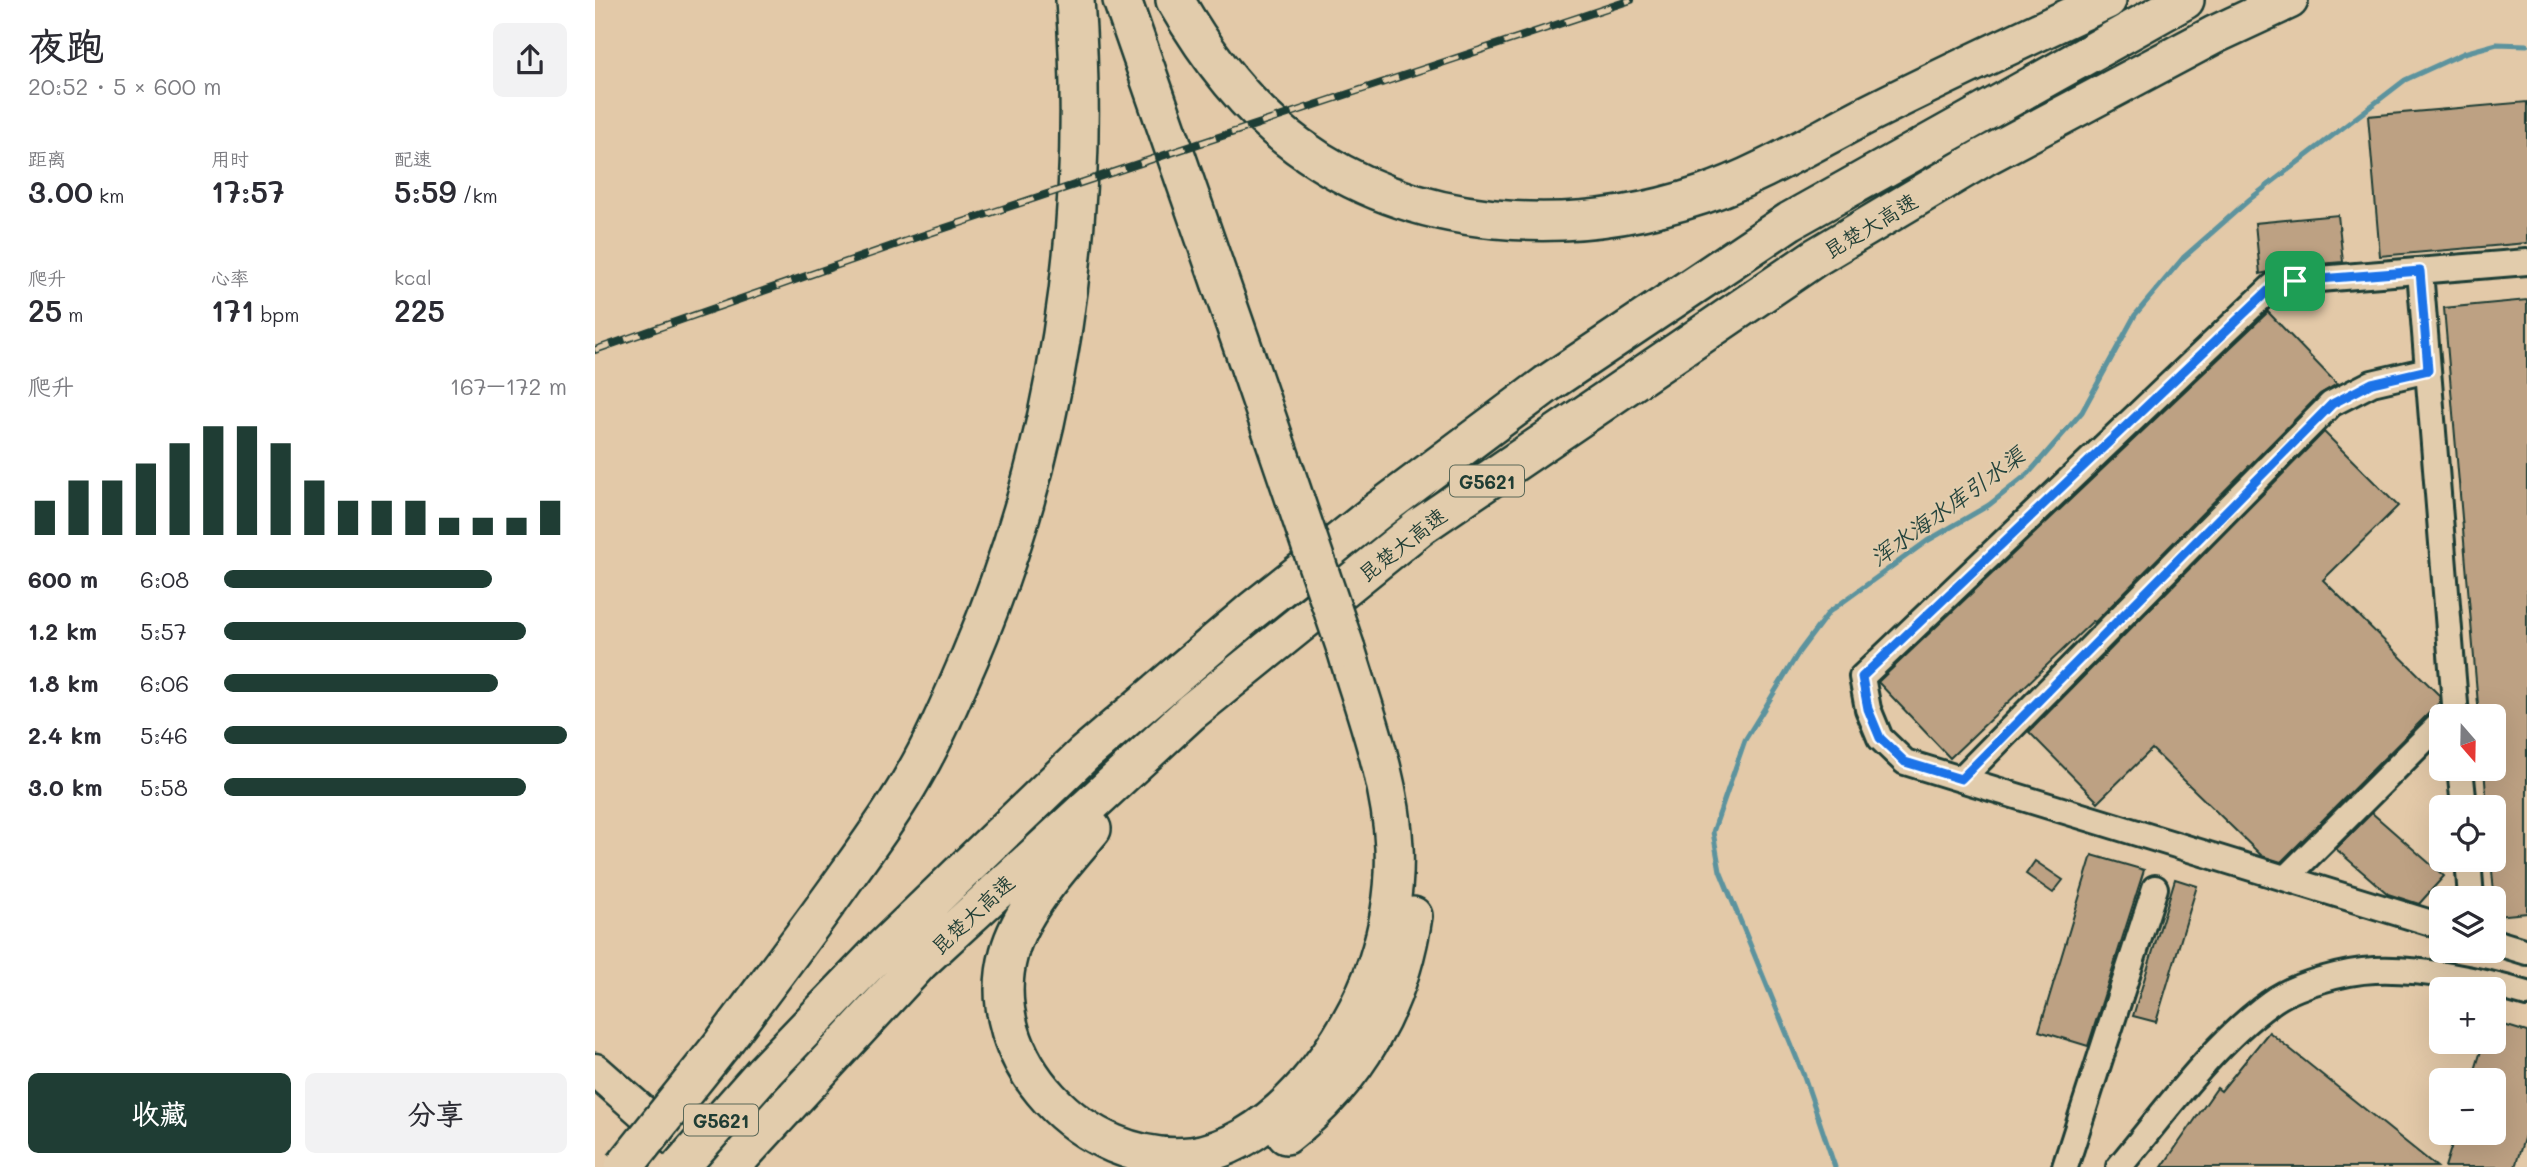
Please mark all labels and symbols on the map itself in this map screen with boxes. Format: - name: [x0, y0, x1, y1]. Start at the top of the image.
- street label: 昆楚大高速: [1818, 186, 1922, 264]
- pin: [2265, 251, 2325, 311]
- water label: 浑水海水库引水渠: [1864, 439, 2032, 572]
- road number: G5621: [1450, 466, 1524, 496]
- street label: 昆楚大高速: [1352, 501, 1452, 587]
- north arrow: [2429, 704, 2506, 780]
- street label: 昆楚大高速: [924, 868, 1020, 960]
- road number: G5621: [684, 1104, 758, 1136]

